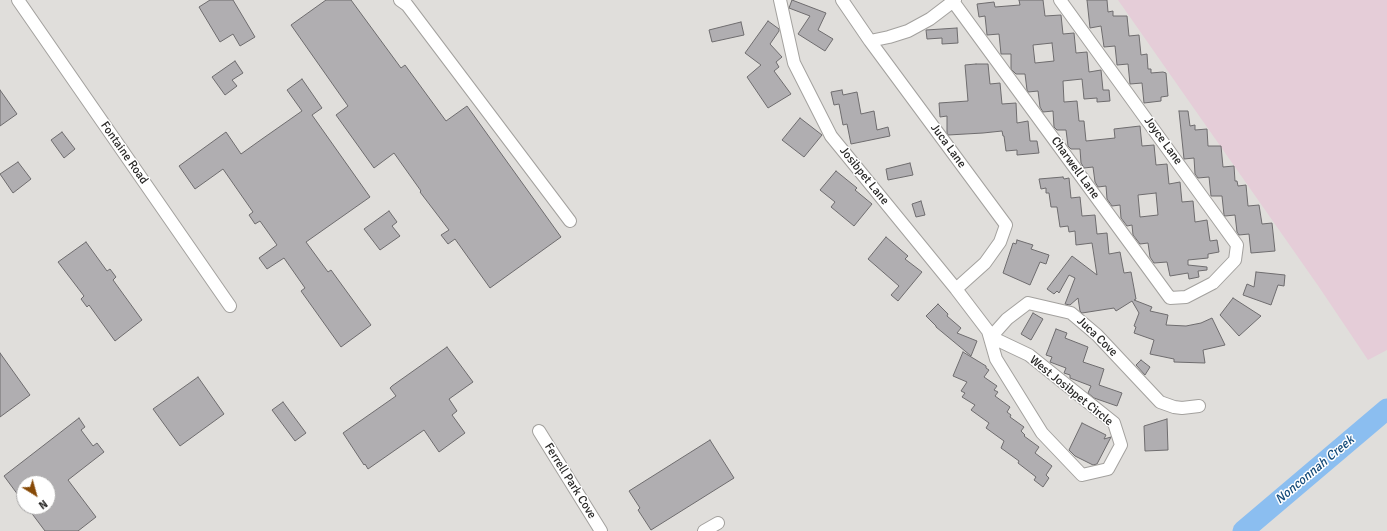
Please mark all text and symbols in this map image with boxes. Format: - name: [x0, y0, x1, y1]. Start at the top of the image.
- street label: Joyce Lane: [1141, 114, 1185, 168]
- street label: Fontaine Road: [97, 119, 151, 187]
- street label: Juca Lane: [927, 121, 969, 171]
- street label: Charwell Lane: [1048, 134, 1102, 202]
- street label: Josibpet Lane: [836, 144, 892, 208]
- street label: Juca Cove: [1074, 314, 1120, 360]
- street label: West Josibpet Circle: [1026, 353, 1116, 429]
- water label: Nonconnah Creek: [1272, 432, 1358, 508]
- street label: Ferrell Park Cove: [541, 441, 599, 521]
- north arrow: [16, 475, 56, 515]
- text: N: [36, 497, 50, 512]

